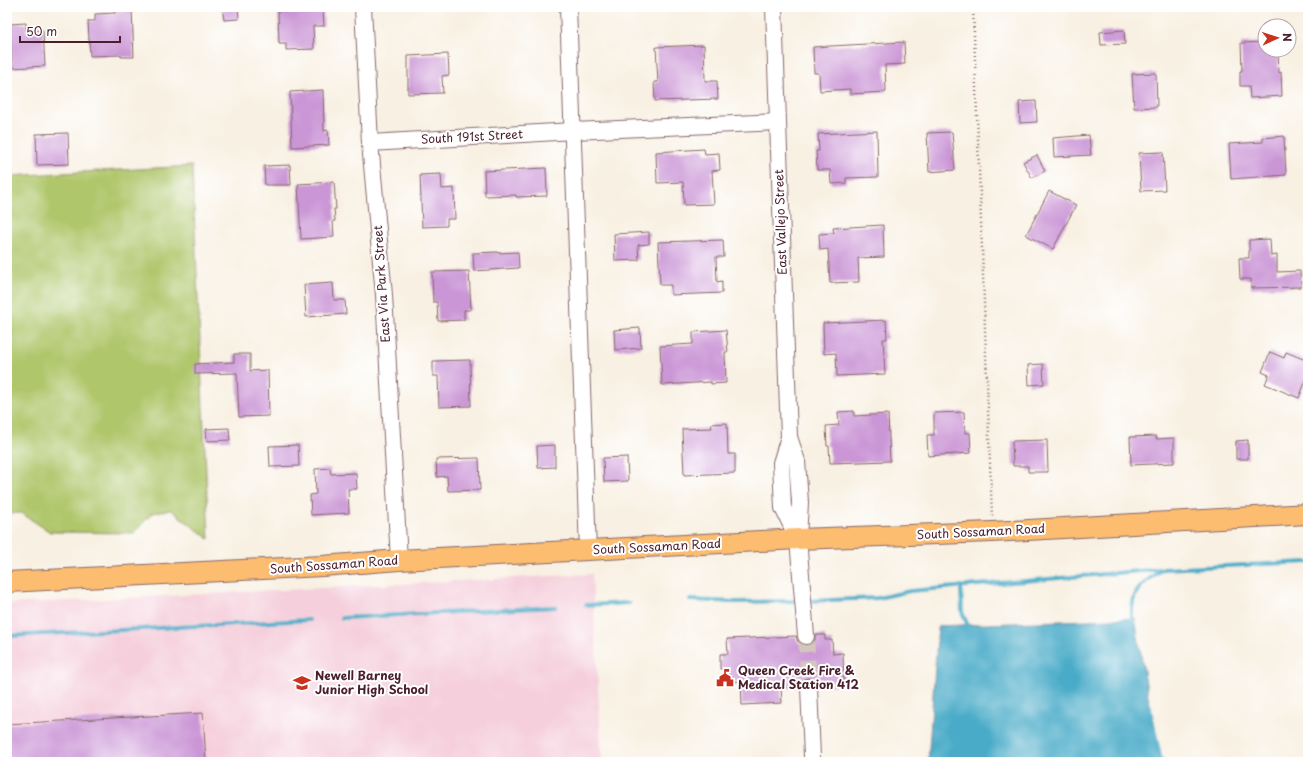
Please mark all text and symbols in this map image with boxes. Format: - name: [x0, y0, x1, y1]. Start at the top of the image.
- scale bar: [20, 18, 120, 44]
- north arrow: [1257, 18, 1297, 58]
- text: 50 m: [26, 22, 57, 40]
- text: N: [1279, 33, 1296, 43]
- street label: South 191st Street: [420, 124, 524, 148]
- street label: East Vallejo Street: [769, 169, 791, 275]
- street label: East Via Park Street: [368, 225, 394, 343]
- street label: South Sossaman Road: [916, 519, 1046, 543]
- street label: South Sossaman Road: [592, 534, 722, 558]
- street label: South Sossaman Road: [269, 551, 399, 577]
- place label: Queen Creek Fire & Medical Station 412: [738, 661, 859, 693]
- place label: Newell Barney Junior High School: [315, 666, 428, 698]
- public building icon: Queen Creek Fire & Medical Station 412: [715, 668, 735, 688]
- school or university icon: Newell Barney Junior High School: [292, 673, 312, 693]

